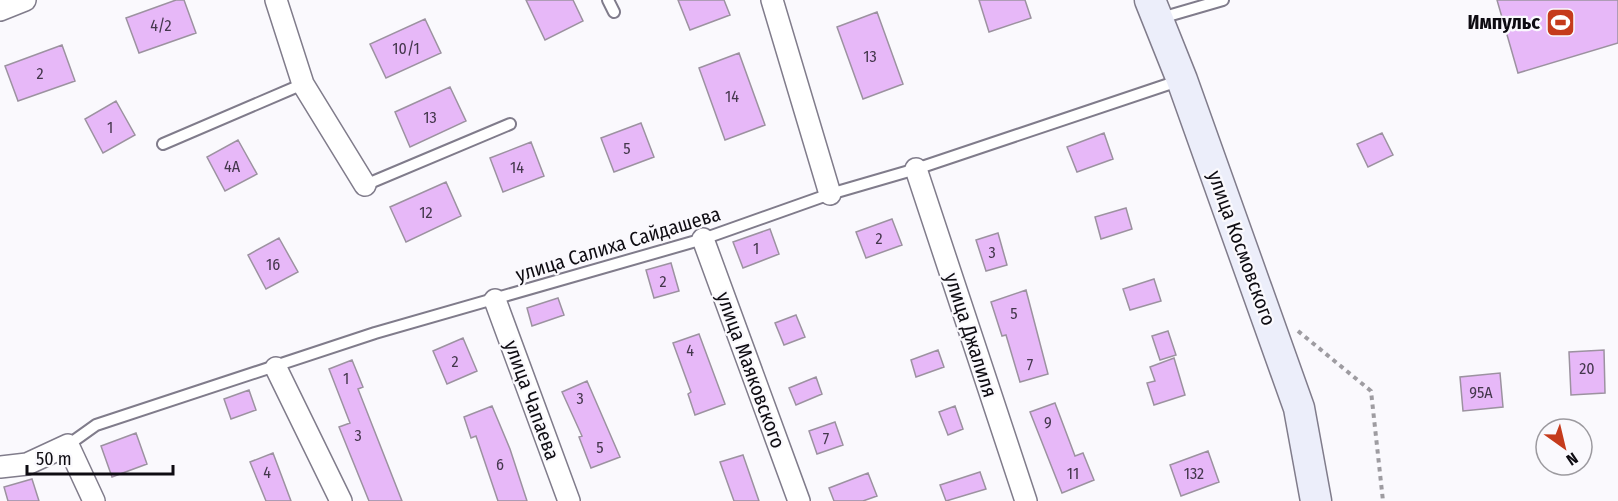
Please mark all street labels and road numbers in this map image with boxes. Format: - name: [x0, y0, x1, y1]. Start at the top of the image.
- street label: улица Космовского: [1203, 167, 1281, 329]
- street label: улица Салиха Сайдашева: [513, 201, 723, 287]
- street label: улица Джалиля: [940, 270, 1002, 400]
- street label: улица Маяковского: [712, 289, 790, 451]
- street label: улица Чапаева: [499, 337, 565, 463]

